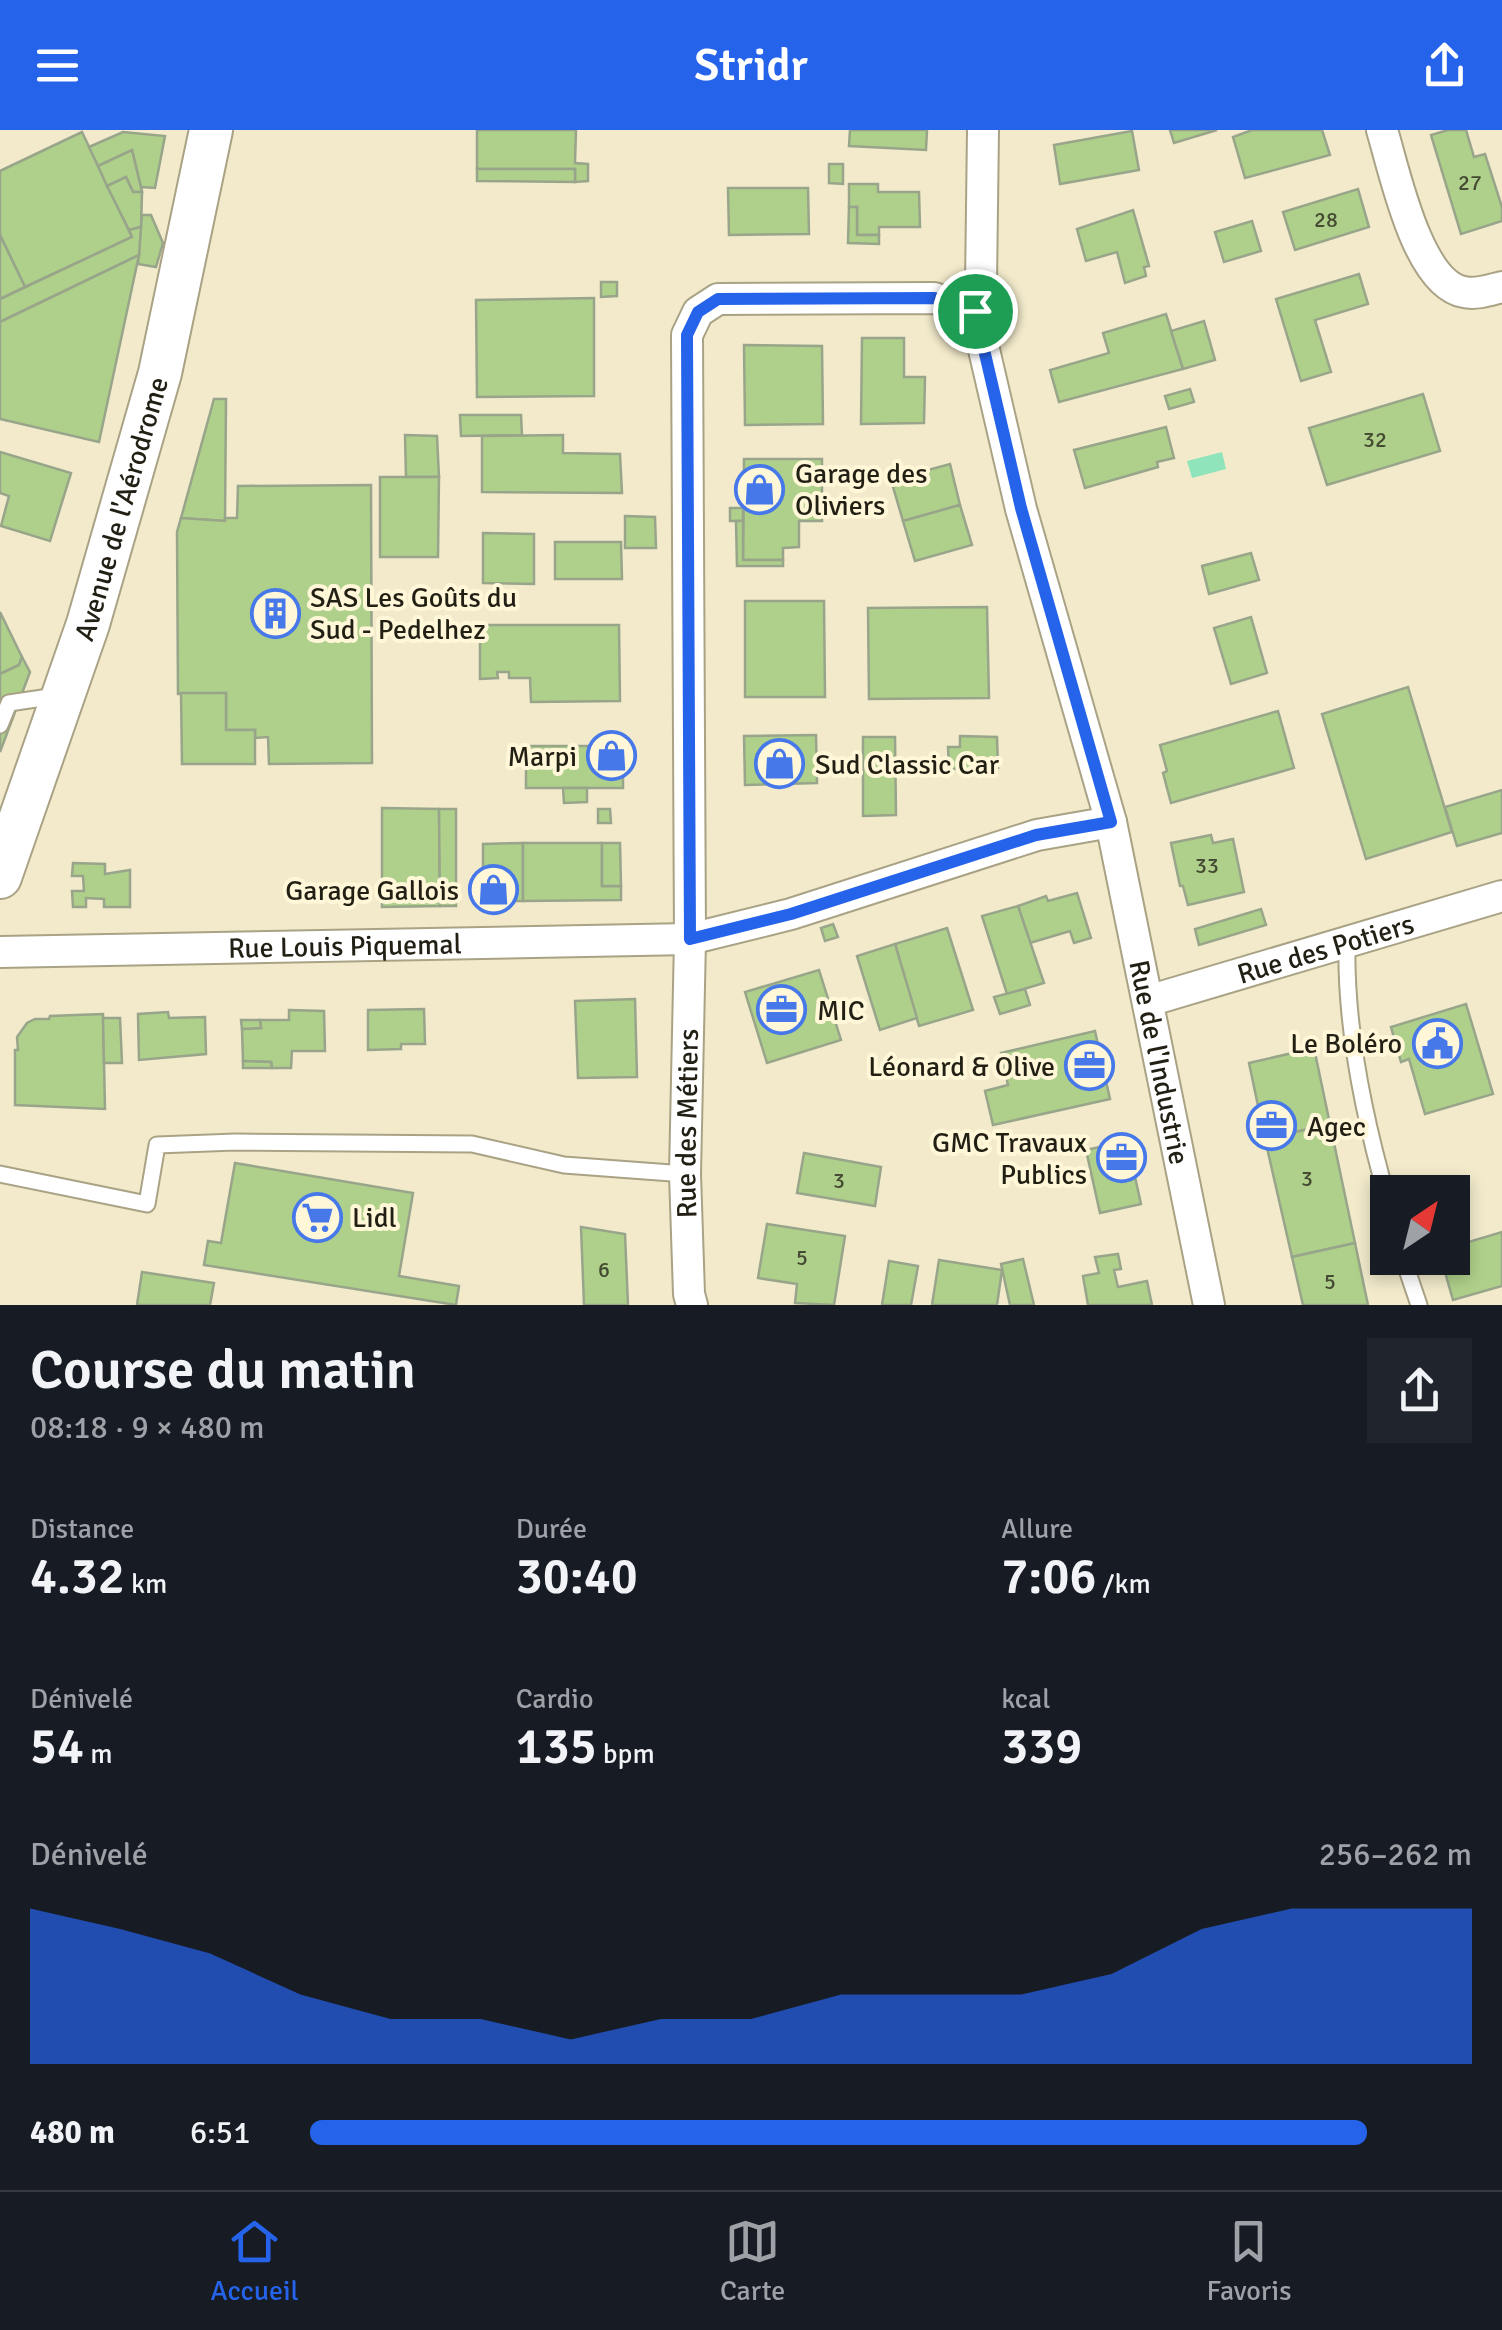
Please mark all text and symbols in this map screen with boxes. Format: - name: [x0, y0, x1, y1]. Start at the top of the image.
- icon: menu: [30, 38, 85, 93]
- text: Stridr: [694, 38, 808, 93]
- icon: share: [1417, 38, 1472, 93]
- house number: 27: [1458, 169, 1482, 196]
- house number: 28: [1314, 206, 1338, 233]
- pin: [933, 269, 1018, 354]
- icon: arrive: [948, 284, 1003, 339]
- street label: Avenue de l'Aérodrome: [68, 373, 176, 645]
- house number: 32: [1363, 426, 1387, 453]
- place label: Garage des Oliviers: [795, 457, 927, 523]
- shop icon: Garage des Oliviers: [734, 463, 786, 515]
- place label: SAS Les Goûts du Sud - Pedelhez: [310, 581, 517, 647]
- building icon: SAS Les Goûts du Sud - Pedelhez: [249, 587, 301, 639]
- shop icon: Marpi: [586, 730, 638, 782]
- shop icon: Sud Classic Car: [754, 738, 806, 790]
- place label: Marpi: [507, 740, 577, 774]
- place label: Sud Classic Car: [815, 748, 1000, 782]
- house number: 33: [1195, 852, 1219, 879]
- shop icon: Garage Gallois: [468, 864, 520, 916]
- place label: Garage Gallois: [285, 874, 459, 908]
- street label: Rue des Potiers: [1233, 907, 1418, 992]
- street label: Rue Louis Piquemal: [228, 927, 462, 966]
- street label: Rue de l'Industrie: [1121, 957, 1196, 1168]
- office icon: MIC: [756, 984, 808, 1036]
- place label: MIC: [817, 994, 865, 1028]
- public building icon: Le Boléro: [1411, 1017, 1463, 1069]
- place label: Le Boléro: [1290, 1027, 1402, 1061]
- street label: Rue des Métiers: [669, 1028, 706, 1219]
- office icon: Léonard & Olive: [1064, 1040, 1116, 1092]
- place label: Léonard & Olive: [868, 1050, 1055, 1084]
- office icon: Agec: [1246, 1100, 1298, 1152]
- place label: Agec: [1307, 1110, 1366, 1144]
- place label: GMC Travaux Publics: [932, 1126, 1087, 1192]
- office icon: GMC Travaux Publics: [1096, 1132, 1148, 1184]
- house number: 3: [1301, 1165, 1313, 1192]
- house number: 3: [833, 1167, 845, 1194]
- north arrow: [1370, 1175, 1470, 1275]
- map controls: [1370, 1175, 1470, 1275]
- supermarket icon: Lidl: [291, 1191, 343, 1243]
- place label: Lidl: [352, 1201, 397, 1235]
- house number: 5: [796, 1244, 808, 1271]
- house number: 6: [598, 1256, 610, 1283]
- house number: 5: [1324, 1268, 1336, 1295]
- text: Course du matin: [30, 1336, 416, 1404]
- button: share: [1367, 1338, 1472, 1443]
- text: 08:18 · 9 × 480 m: [30, 1408, 265, 1447]
- text: Distance: [30, 1512, 134, 1546]
- text: Durée: [516, 1512, 587, 1546]
- text: Allure: [1001, 1512, 1073, 1546]
- text: 4.32: [30, 1546, 125, 1608]
- text: 30:40: [516, 1546, 638, 1608]
- text: 7:06: [1001, 1546, 1096, 1608]
- text: km: [125, 1567, 167, 1601]
- text: /km: [1096, 1567, 1151, 1601]
- text: Dénivelé: [30, 1682, 133, 1716]
- text: Cardio: [516, 1682, 594, 1716]
- text: kcal: [1001, 1682, 1050, 1716]
- text: 54: [30, 1716, 84, 1778]
- text: 135: [516, 1716, 597, 1778]
- text: 339: [1001, 1716, 1082, 1778]
- text: m: [84, 1737, 113, 1771]
- text: bpm: [597, 1737, 655, 1771]
- text: Dénivelé: [30, 1835, 148, 1874]
- text: 256–262 m: [1319, 1835, 1472, 1874]
- text: 480 m: [30, 2113, 115, 2152]
- text: 6:51: [190, 2113, 250, 2152]
- tab: Accueil: [211, 2214, 299, 2308]
- tab: Carte: [720, 2214, 785, 2308]
- tab: Favoris: [1206, 2214, 1291, 2308]

